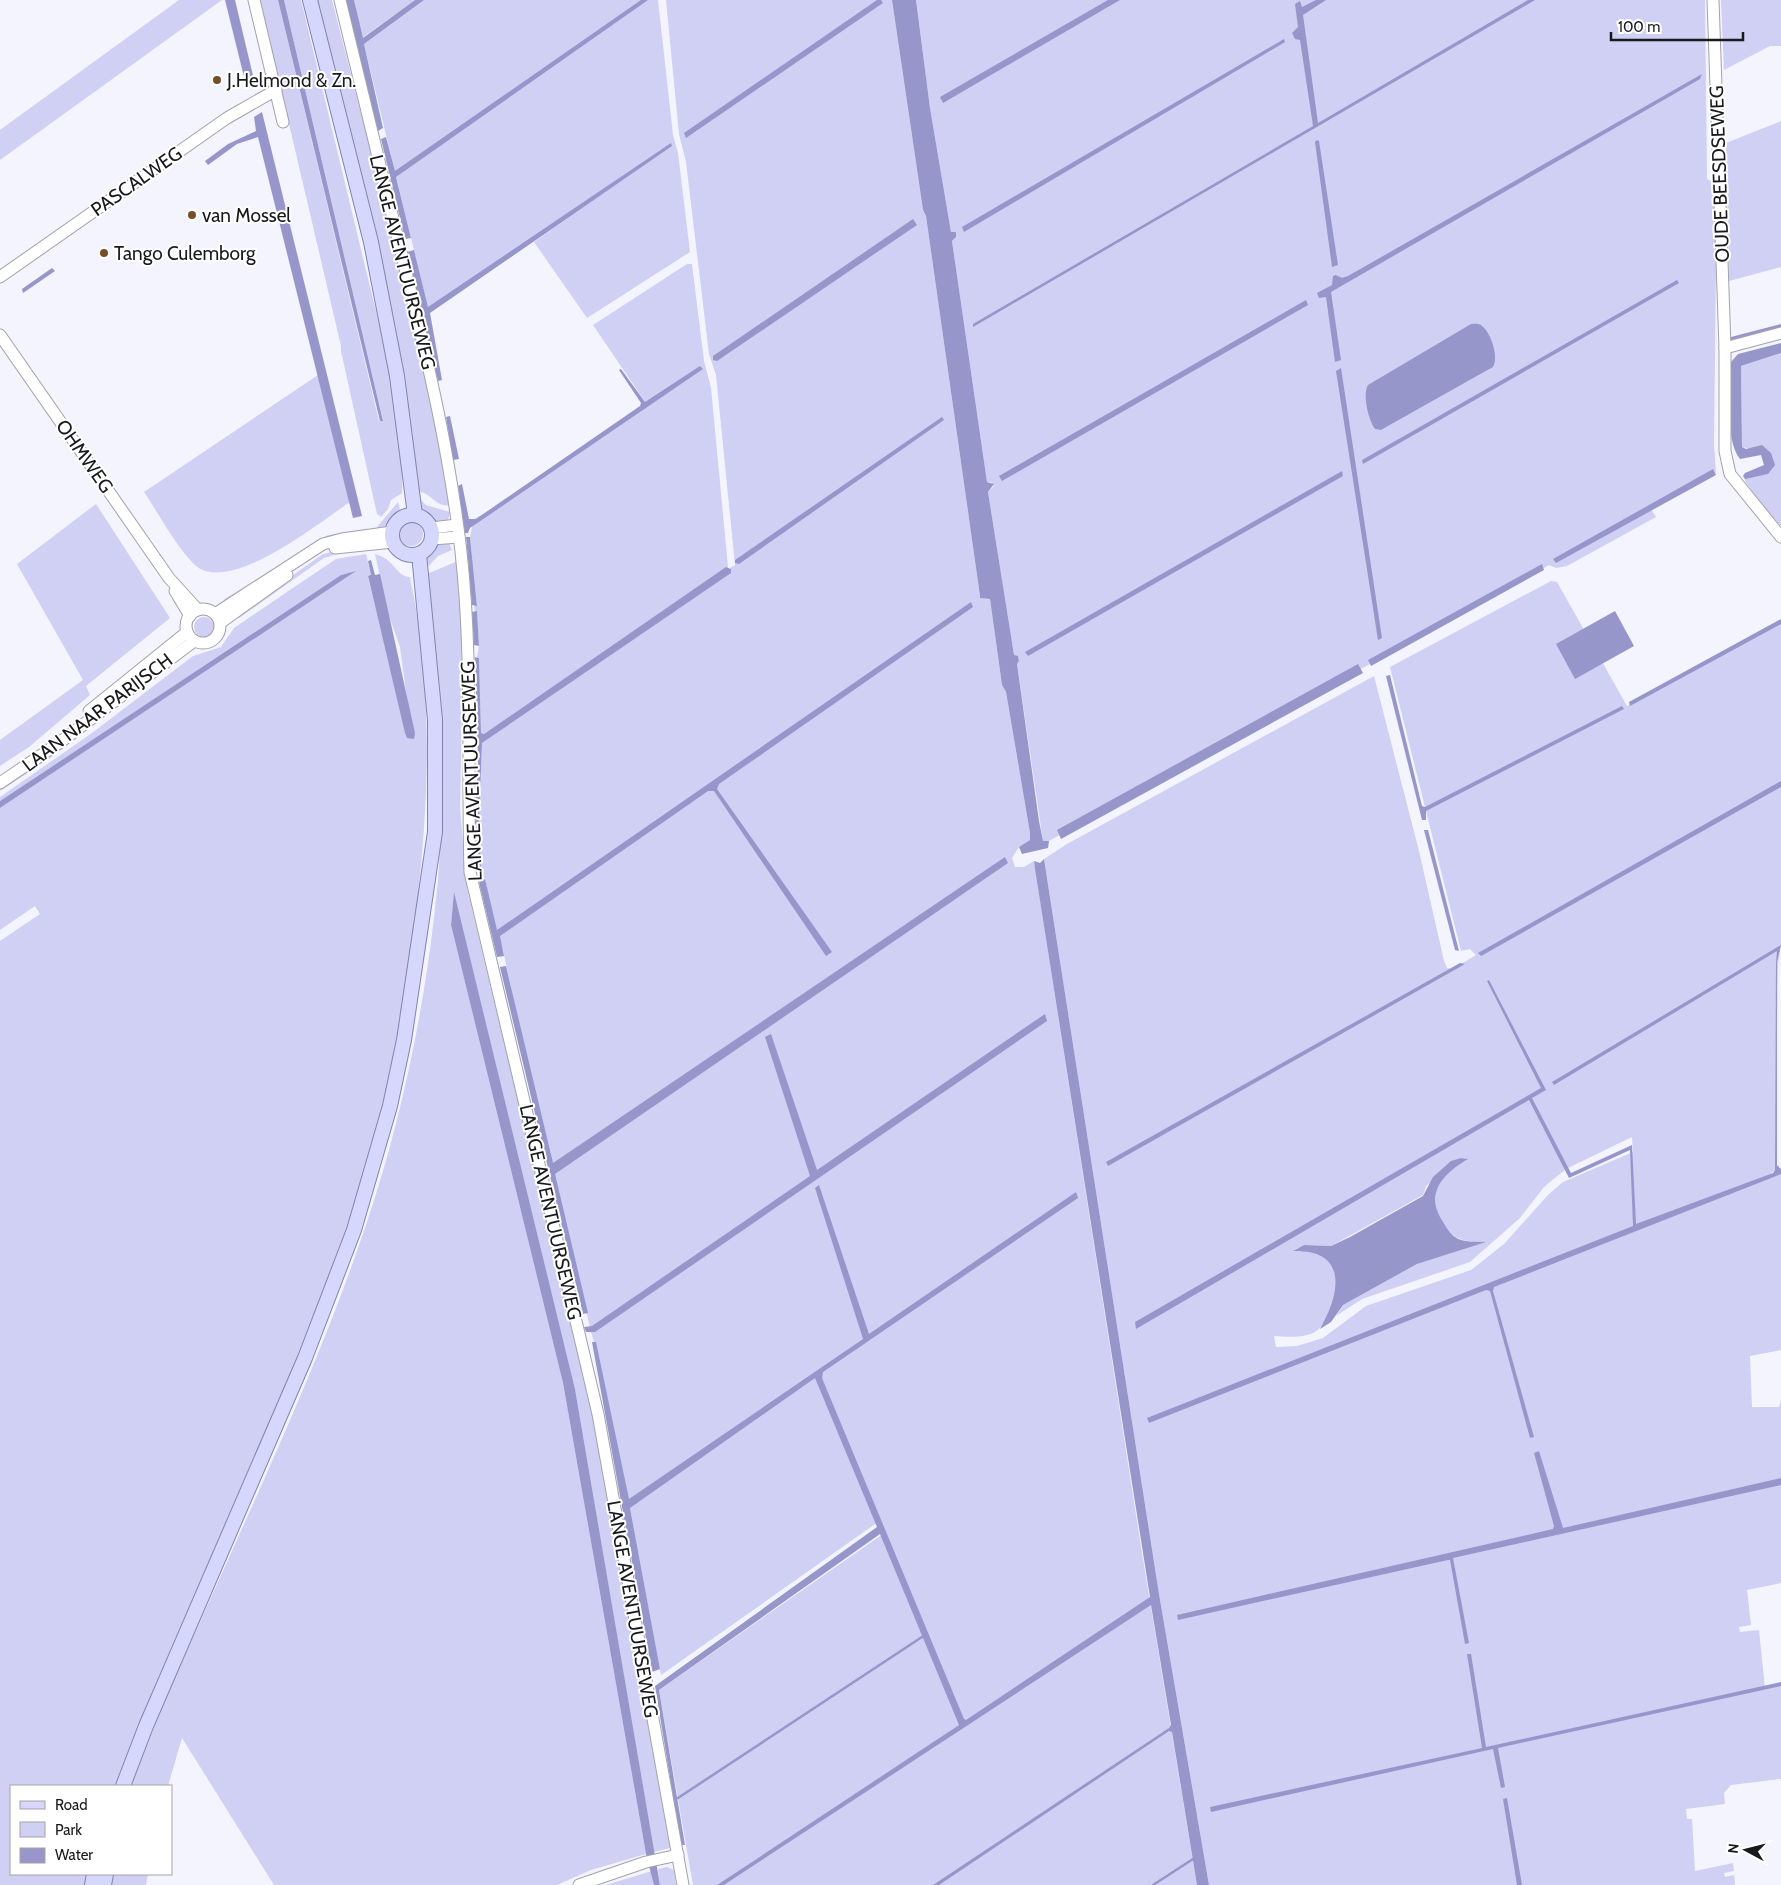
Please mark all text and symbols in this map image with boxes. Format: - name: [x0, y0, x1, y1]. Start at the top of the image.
- scale bar: [1611, 10, 1744, 42]
- text: 100 m: [1618, 18, 1660, 36]
- place label: J.Helmond & Zn.: [226, 69, 356, 92]
- marker: J.Helmond & Zn.: [211, 74, 223, 86]
- street label: OUDE BEESDSEWEG: [1705, 85, 1734, 263]
- street label: PASCALWEG: [86, 142, 186, 221]
- street label: LANGE AVENTUURSEWEG: [365, 153, 440, 372]
- place label: van Mossel: [202, 204, 291, 227]
- marker: van Mossel: [186, 209, 198, 221]
- place label: Tango Culemborg: [114, 242, 256, 265]
- marker: Tango Culemborg: [98, 247, 110, 259]
- street label: OHMWEG: [51, 415, 118, 497]
- street label: LAAN NAAR PARIJSCH: [18, 648, 177, 776]
- street label: LANGE AVENTUURSEWEG: [456, 661, 487, 881]
- street label: LANGE AVENTUURSEWEG: [515, 1102, 586, 1322]
- street label: LANGE AVENTUURSEWEG: [602, 1499, 663, 1720]
- legend: [10, 1785, 172, 1875]
- text: Road: [55, 1796, 88, 1814]
- text: Park: [55, 1821, 82, 1839]
- north arrow: [1721, 1825, 1771, 1875]
- text: N: [1724, 1842, 1743, 1854]
- text: Water: [55, 1846, 93, 1864]

